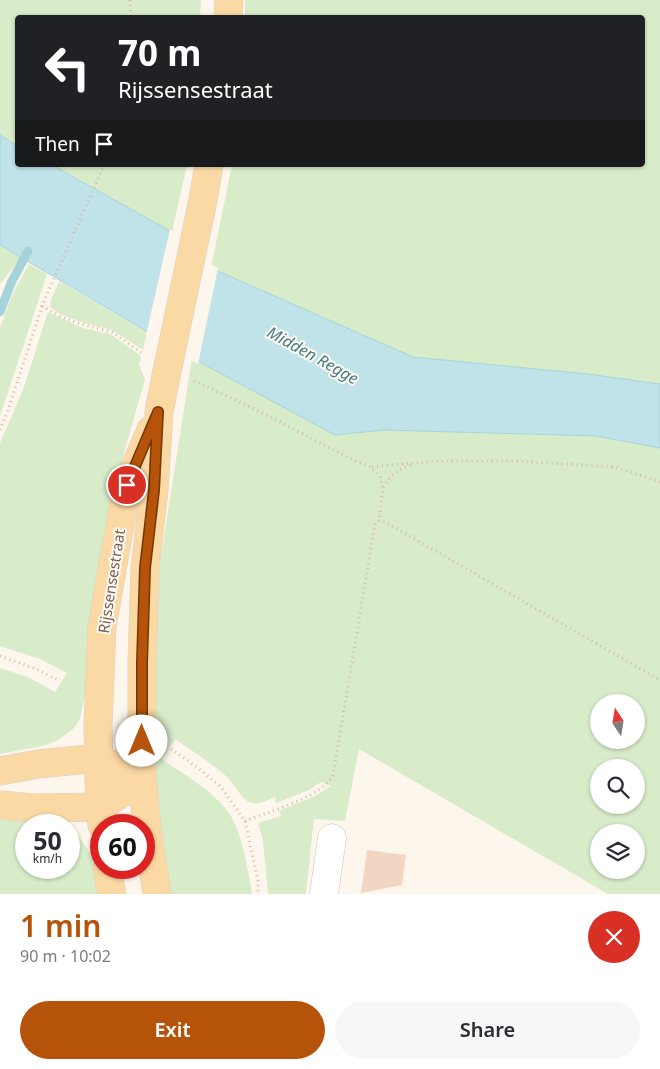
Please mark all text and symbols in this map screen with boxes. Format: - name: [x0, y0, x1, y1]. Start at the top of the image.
- text: 70 m: [118, 29, 201, 76]
- icon: left: [35, 35, 100, 100]
- text: Rijssensestraat: [118, 74, 273, 104]
- icon: arrive: [90, 130, 118, 158]
- text: Then: [35, 131, 80, 157]
- water label: Midden Regge: [263, 321, 363, 389]
- pin: [106, 464, 148, 506]
- icon: arrive: [113, 471, 141, 499]
- street label: Rijssensestraat: [93, 527, 129, 635]
- north arrow: [590, 694, 645, 749]
- map controls: [590, 694, 645, 879]
- position arrow: [115, 714, 167, 766]
- button: search: [590, 759, 645, 814]
- speed limit sign: 60: [90, 814, 155, 879]
- text: 50: [33, 823, 62, 857]
- button: layers: [590, 824, 645, 879]
- text: km/h: [33, 850, 62, 867]
- text: 1 min: [20, 905, 101, 946]
- button: close: [588, 911, 640, 963]
- text: 90 m · 10:02: [20, 945, 111, 967]
- button: Exit: [20, 1001, 325, 1059]
- button: Share: [335, 1001, 640, 1059]

